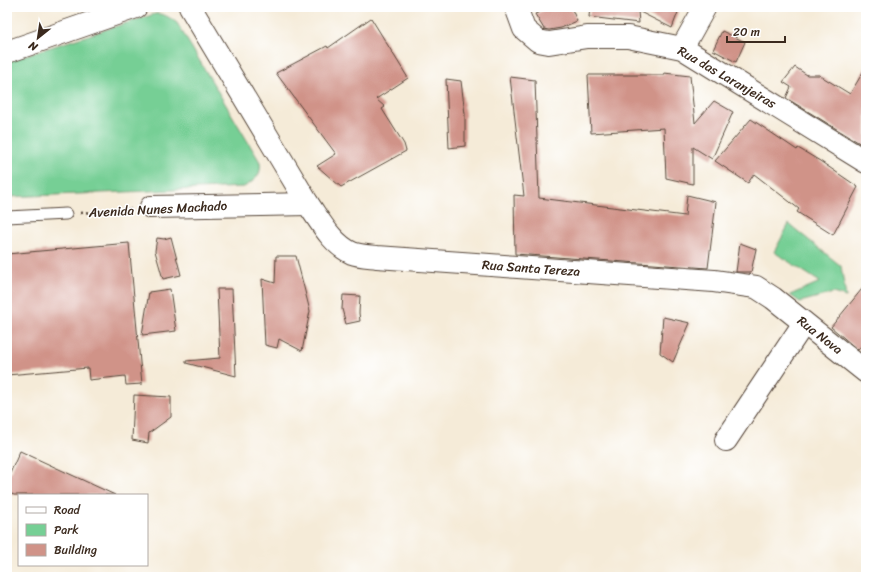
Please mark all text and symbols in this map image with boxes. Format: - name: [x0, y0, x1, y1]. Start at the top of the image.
- north arrow: [18, 18, 58, 58]
- scale bar: [727, 18, 785, 44]
- text: 20 m: [733, 21, 760, 43]
- text: N: [25, 36, 42, 57]
- street label: Rua das Laranjeiras: [673, 39, 782, 115]
- street label: Avenida Nunes Machado: [87, 194, 228, 224]
- street label: Rua Santa Tereza: [481, 253, 581, 283]
- street label: Rua Nova: [792, 310, 848, 361]
- legend: [18, 494, 148, 566]
- text: Road: [54, 499, 81, 521]
- text: Park: [54, 519, 79, 541]
- text: Building: [54, 539, 97, 561]

